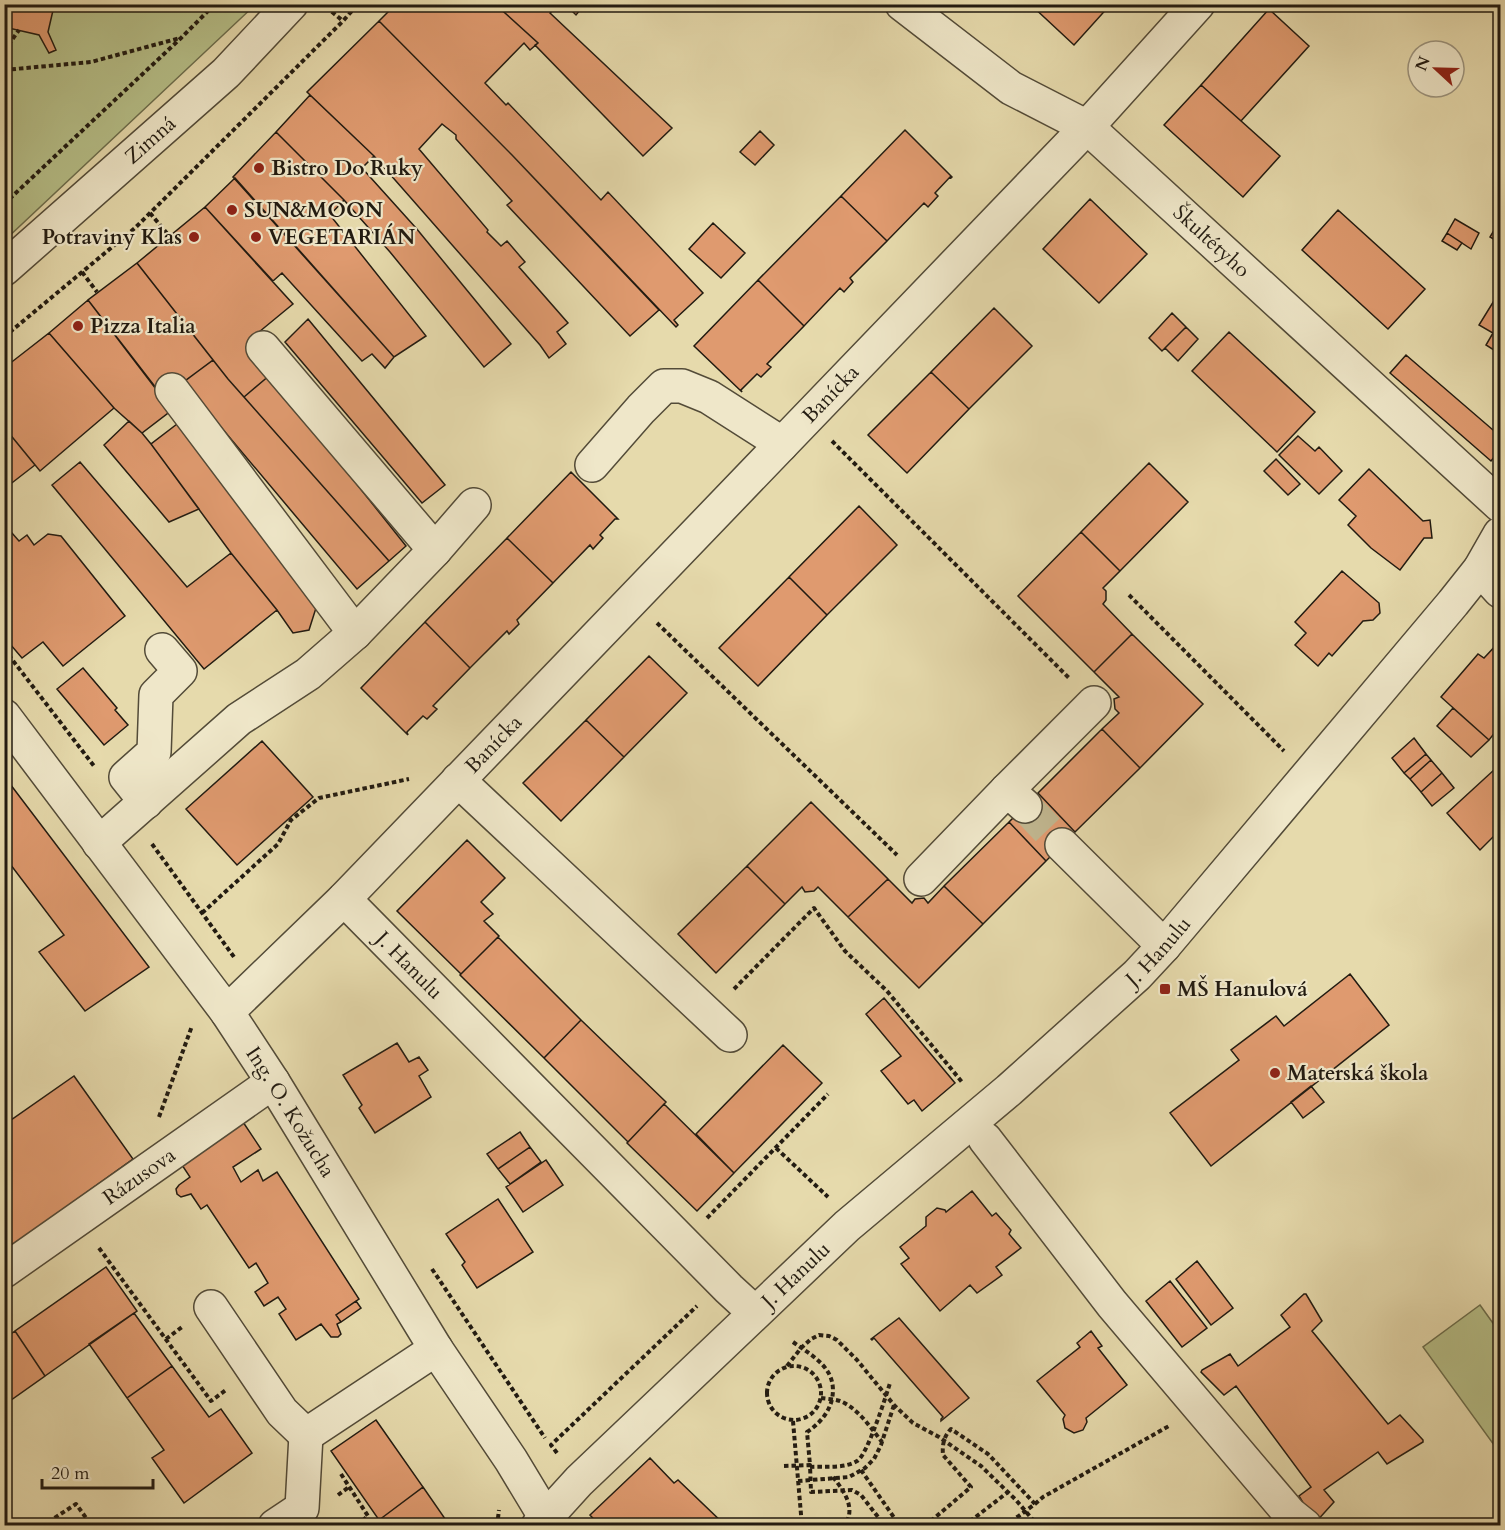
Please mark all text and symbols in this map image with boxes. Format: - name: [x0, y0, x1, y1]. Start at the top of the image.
- north arrow: [1406, 39, 1466, 99]
- text: N: [1410, 53, 1436, 74]
- street label: Zimná: [118, 109, 182, 171]
- place label: Bistro Do Ruky: [271, 154, 423, 183]
- marker: Bistro Do Ruky: [252, 161, 266, 175]
- place label: SUN&MOON: [244, 196, 383, 225]
- street label: Škultétyho: [1167, 197, 1257, 284]
- marker: SUN&MOON: [225, 203, 239, 217]
- place label: Potraviny Klas: [42, 223, 182, 252]
- place label: VEGETARIÁN: [268, 223, 415, 252]
- marker: Potraviny Klas: [187, 230, 201, 244]
- marker: VEGETARIÁN: [249, 230, 263, 244]
- place label: Pizza Italia: [90, 312, 196, 341]
- marker: Pizza Italia: [71, 319, 85, 333]
- street label: Banícka: [795, 358, 866, 429]
- street label: Banícka: [458, 708, 529, 780]
- street label: J. Hanulu: [1117, 910, 1197, 995]
- street label: J. Hanulu: [367, 923, 450, 1006]
- place label: MŠ Hanulová: [1177, 974, 1308, 1004]
- marker: MŠ Hanulová: [1158, 982, 1172, 996]
- street label: Ing. O. Kožucha: [239, 1041, 342, 1183]
- place label: Materská škola: [1287, 1059, 1429, 1088]
- marker: Materská škola: [1268, 1066, 1282, 1080]
- street label: Rázusova: [97, 1141, 181, 1212]
- street label: J. Hanulu: [753, 1235, 837, 1317]
- scale bar: [42, 1452, 153, 1490]
- text: 20 m: [51, 1461, 90, 1486]

